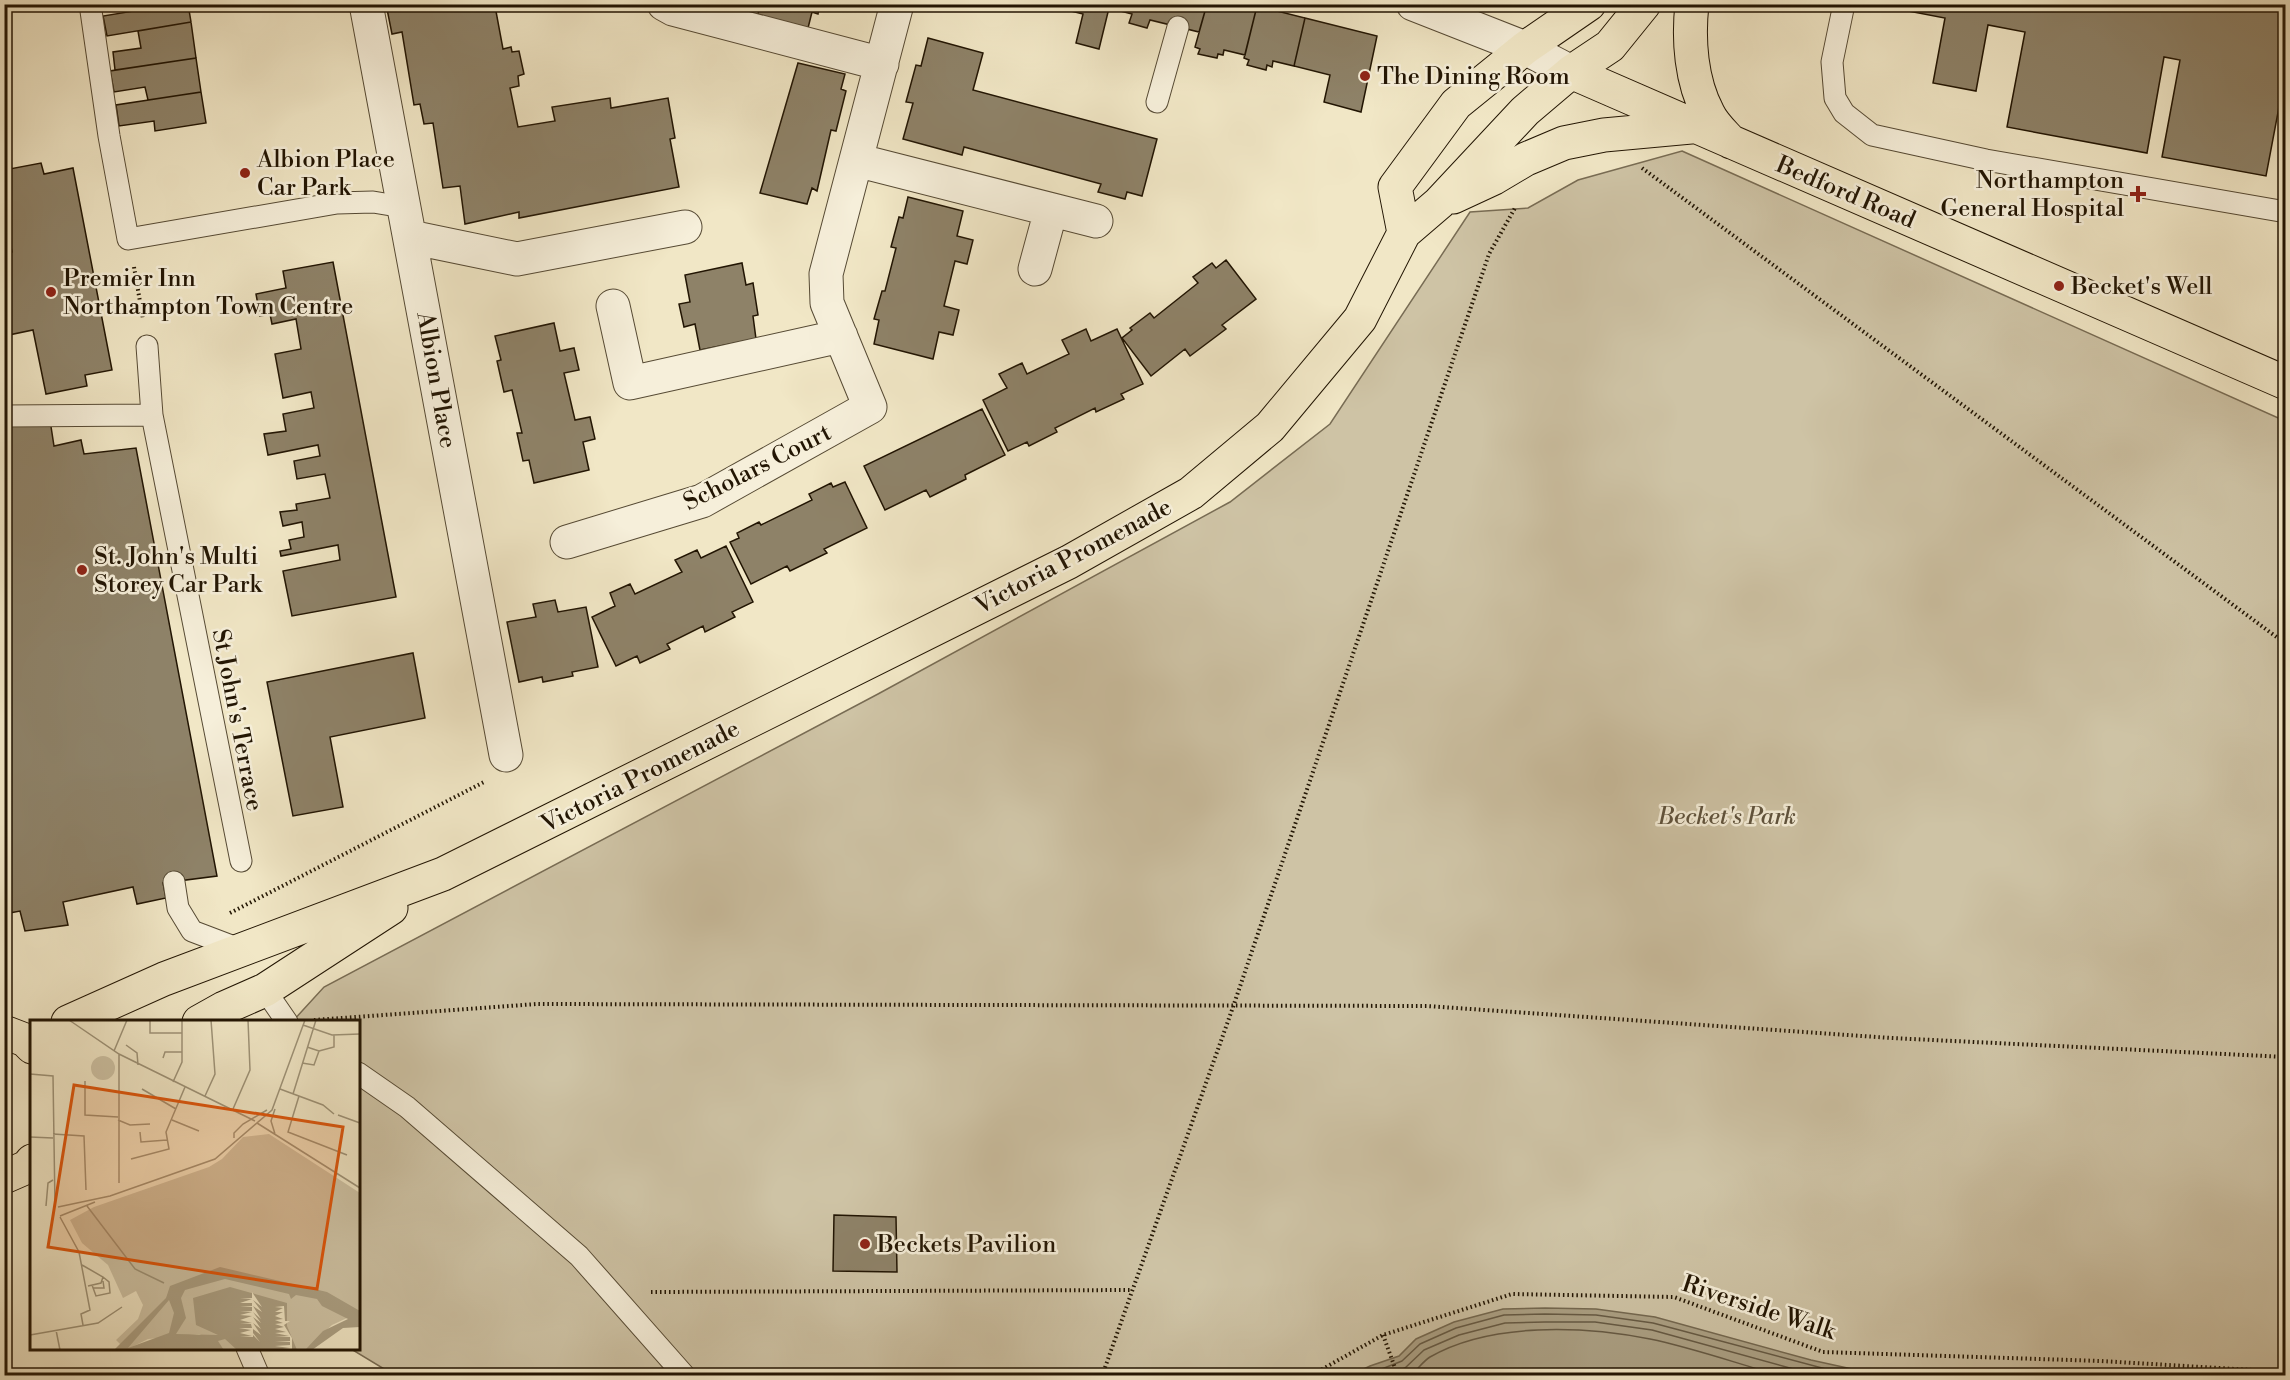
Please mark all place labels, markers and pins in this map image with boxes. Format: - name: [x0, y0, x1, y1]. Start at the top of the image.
- place label: The Dining Room: [1377, 62, 1570, 92]
- marker: The Dining Room: [1358, 69, 1372, 83]
- place label: Albion Place Car Park: [256, 145, 395, 203]
- marker: Albion Place Car Park: [238, 166, 252, 180]
- place label: Northampton General Hospital: [1940, 166, 2124, 224]
- marker: Northampton General Hospital: [2129, 185, 2147, 203]
- place label: Premier Inn Northampton Town Centre: [63, 264, 353, 322]
- place label: Becket's Well: [2070, 272, 2212, 302]
- marker: Becket's Well: [2052, 279, 2066, 293]
- marker: Premier Inn Northampton Town Centre: [44, 285, 58, 299]
- place label: St. John's Multi Storey Car Park: [94, 542, 264, 600]
- marker: St. John's Multi Storey Car Park: [75, 563, 89, 577]
- place label: Beckets Pavilion: [876, 1230, 1056, 1260]
- marker: Beckets Pavilion: [858, 1237, 872, 1251]

